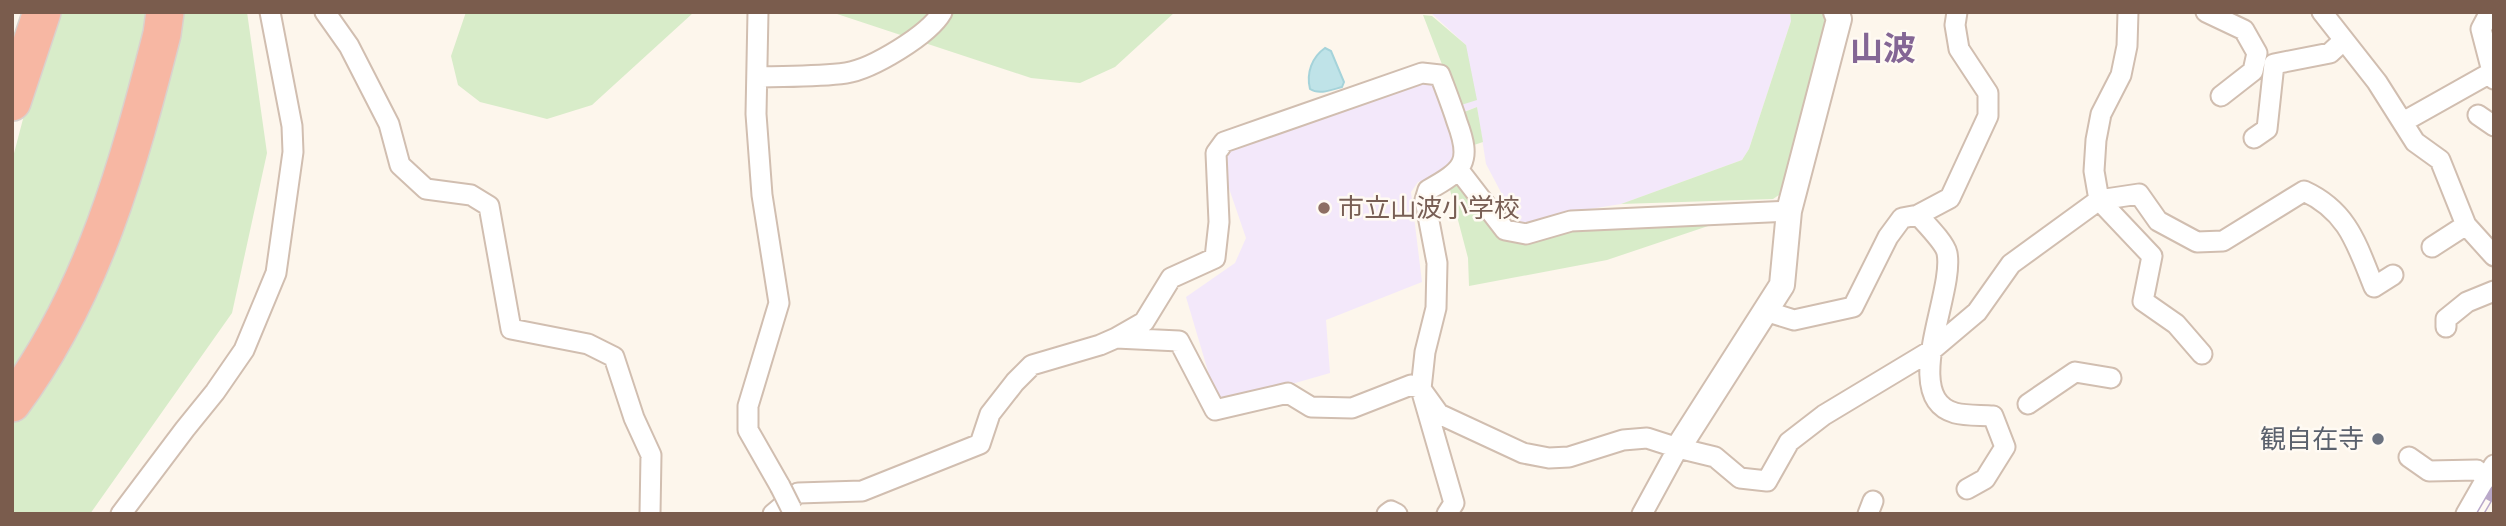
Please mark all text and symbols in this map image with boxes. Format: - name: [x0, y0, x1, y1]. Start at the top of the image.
- district label: 山波: [1850, 25, 1916, 72]
- place label: 市立山波小学校: [1338, 189, 1520, 227]
- marker: 市立山波小学校: [1316, 200, 1332, 216]
- place label: 観自在寺: [2260, 420, 2364, 458]
- marker: 観自在寺: [2370, 431, 2386, 447]

